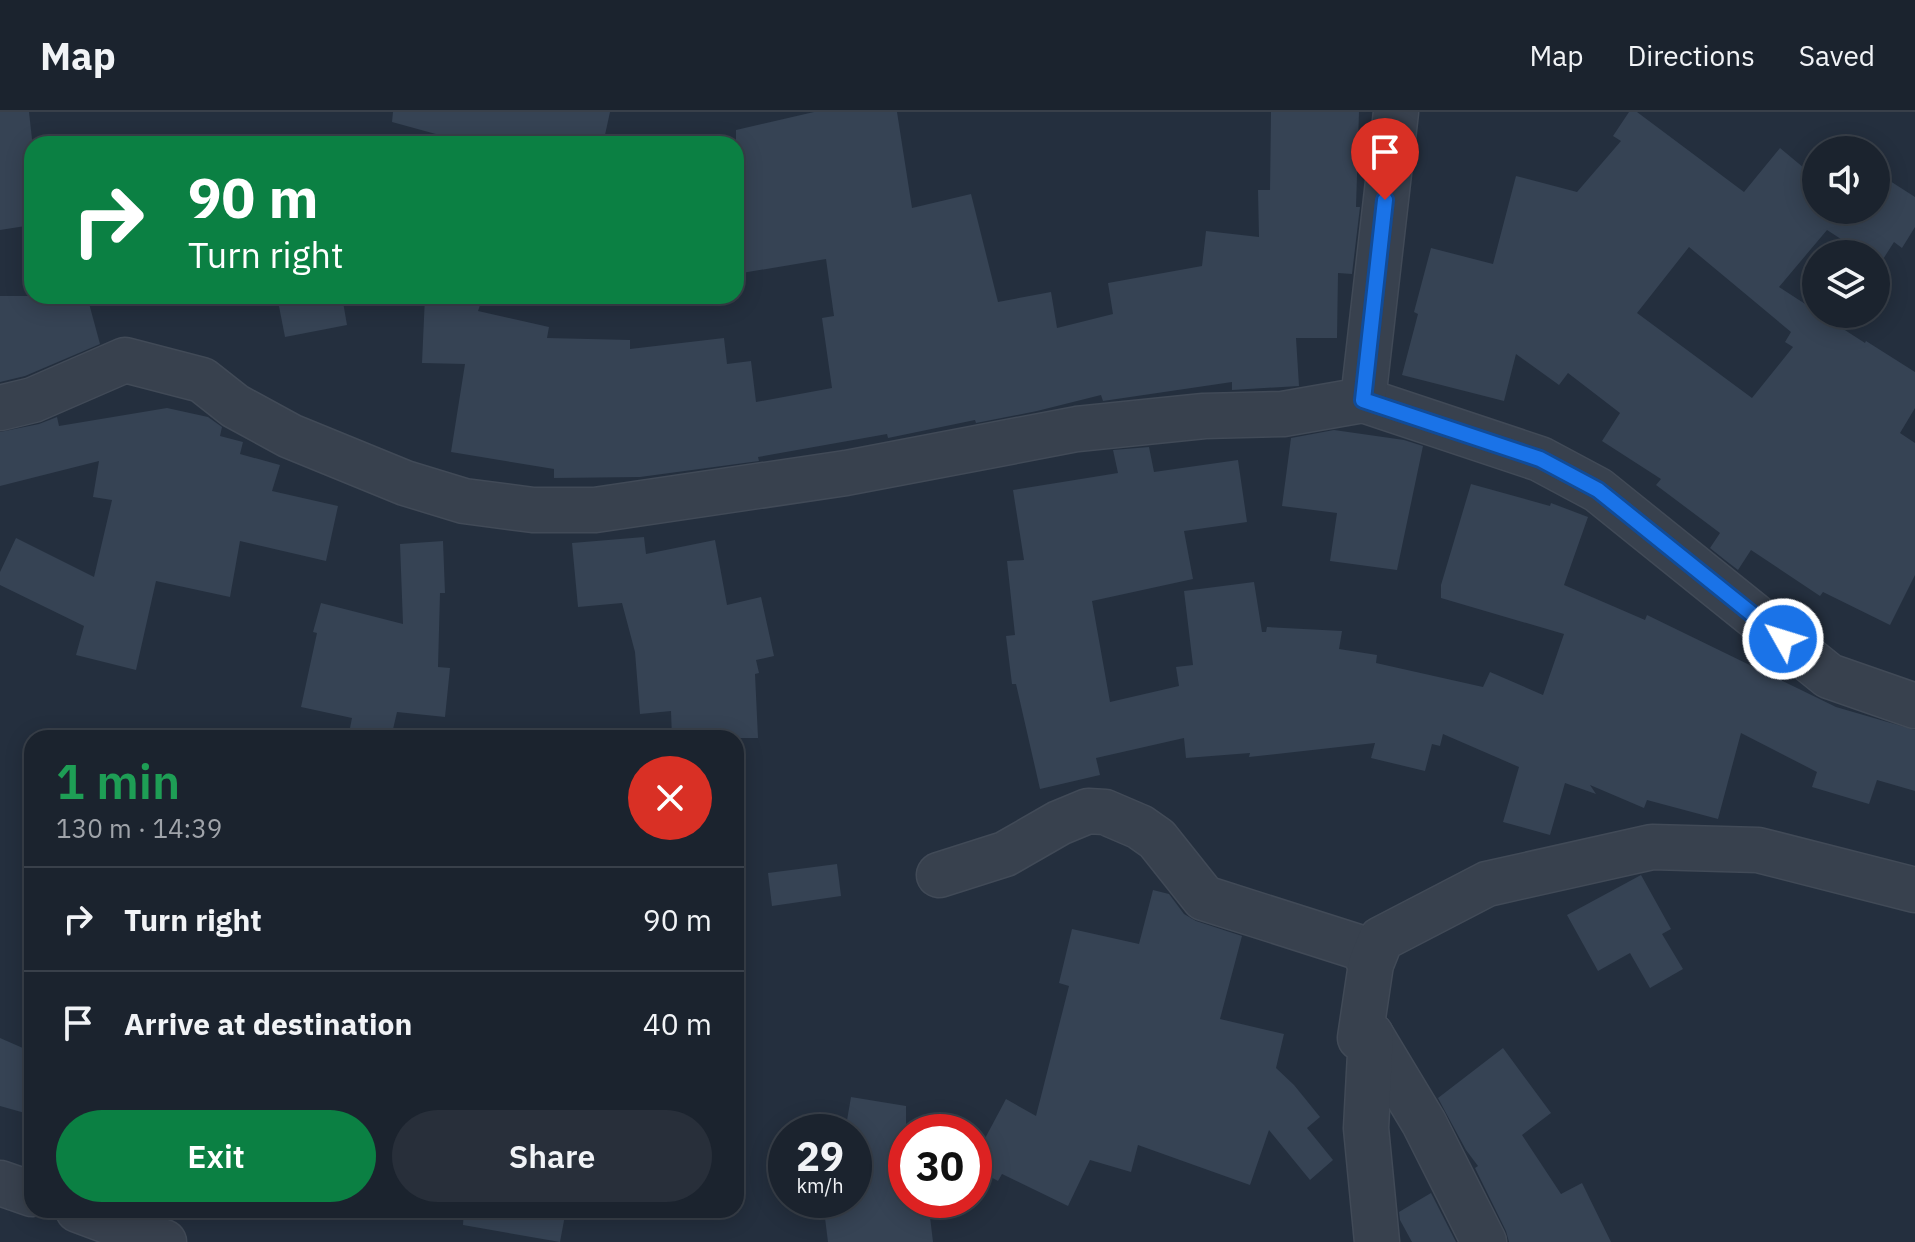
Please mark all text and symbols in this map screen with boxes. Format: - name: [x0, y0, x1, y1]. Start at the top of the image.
- text: Map: [40, 31, 116, 80]
- text: Map: [1529, 37, 1583, 74]
- text: Directions: [1627, 37, 1755, 74]
- text: Saved: [1799, 37, 1875, 74]
- pin: [1351, 118, 1419, 200]
- icon: arrive: [1363, 130, 1407, 174]
- map controls: [1802, 136, 1890, 328]
- button: sound: [1802, 136, 1890, 224]
- text: 90 m: [188, 161, 318, 233]
- icon: right: [56, 168, 160, 272]
- text: Turn right: [188, 231, 344, 278]
- button: layers: [1802, 240, 1890, 328]
- position arrow: [1741, 597, 1825, 681]
- text: 1 min: [56, 750, 180, 812]
- button: close: [628, 756, 712, 840]
- text: 130 m · 14:39: [56, 811, 222, 845]
- icon: right: [56, 897, 100, 941]
- text: Turn right: [124, 900, 262, 939]
- text: 90 m: [643, 900, 712, 939]
- icon: arrive: [56, 1001, 100, 1045]
- text: Arrive at destination: [124, 1004, 412, 1043]
- text: 40 m: [643, 1004, 712, 1043]
- button: Exit: [56, 1110, 376, 1202]
- button: Share: [392, 1110, 712, 1202]
- speed limit sign: 30: [888, 1114, 992, 1218]
- text: 29: [796, 1130, 844, 1182]
- text: km/h: [796, 1172, 844, 1199]

